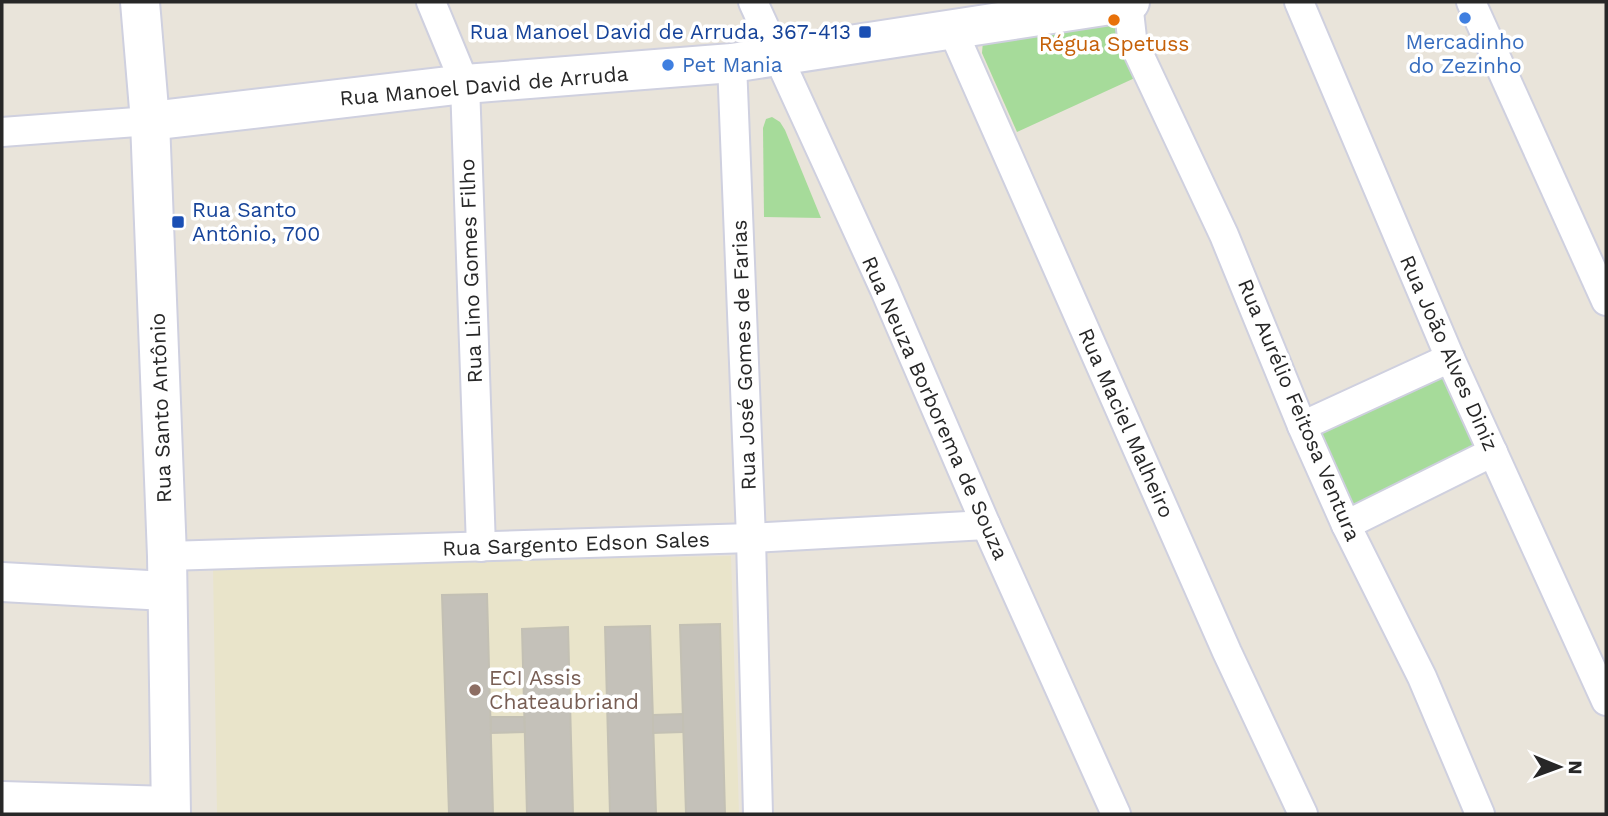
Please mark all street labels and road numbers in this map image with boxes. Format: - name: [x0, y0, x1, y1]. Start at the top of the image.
- street label: Rua Manoel David de Arruda: [339, 60, 629, 111]
- street label: Rua Lino Gomes Filho: [454, 158, 487, 384]
- street label: Rua José Gomes de Farias: [726, 219, 761, 491]
- street label: Rua João Alves Diniz: [1395, 251, 1504, 454]
- street label: Rua Neuza Borborema de Souza: [857, 252, 1014, 563]
- street label: Rua Aurélio Feitosa Ventura: [1233, 275, 1366, 545]
- street label: Rua Santo Antônio: [145, 313, 176, 504]
- street label: Rua Maciel Malheiro: [1073, 324, 1180, 521]
- street label: Rua Sargento Edson Sales: [442, 526, 710, 561]

